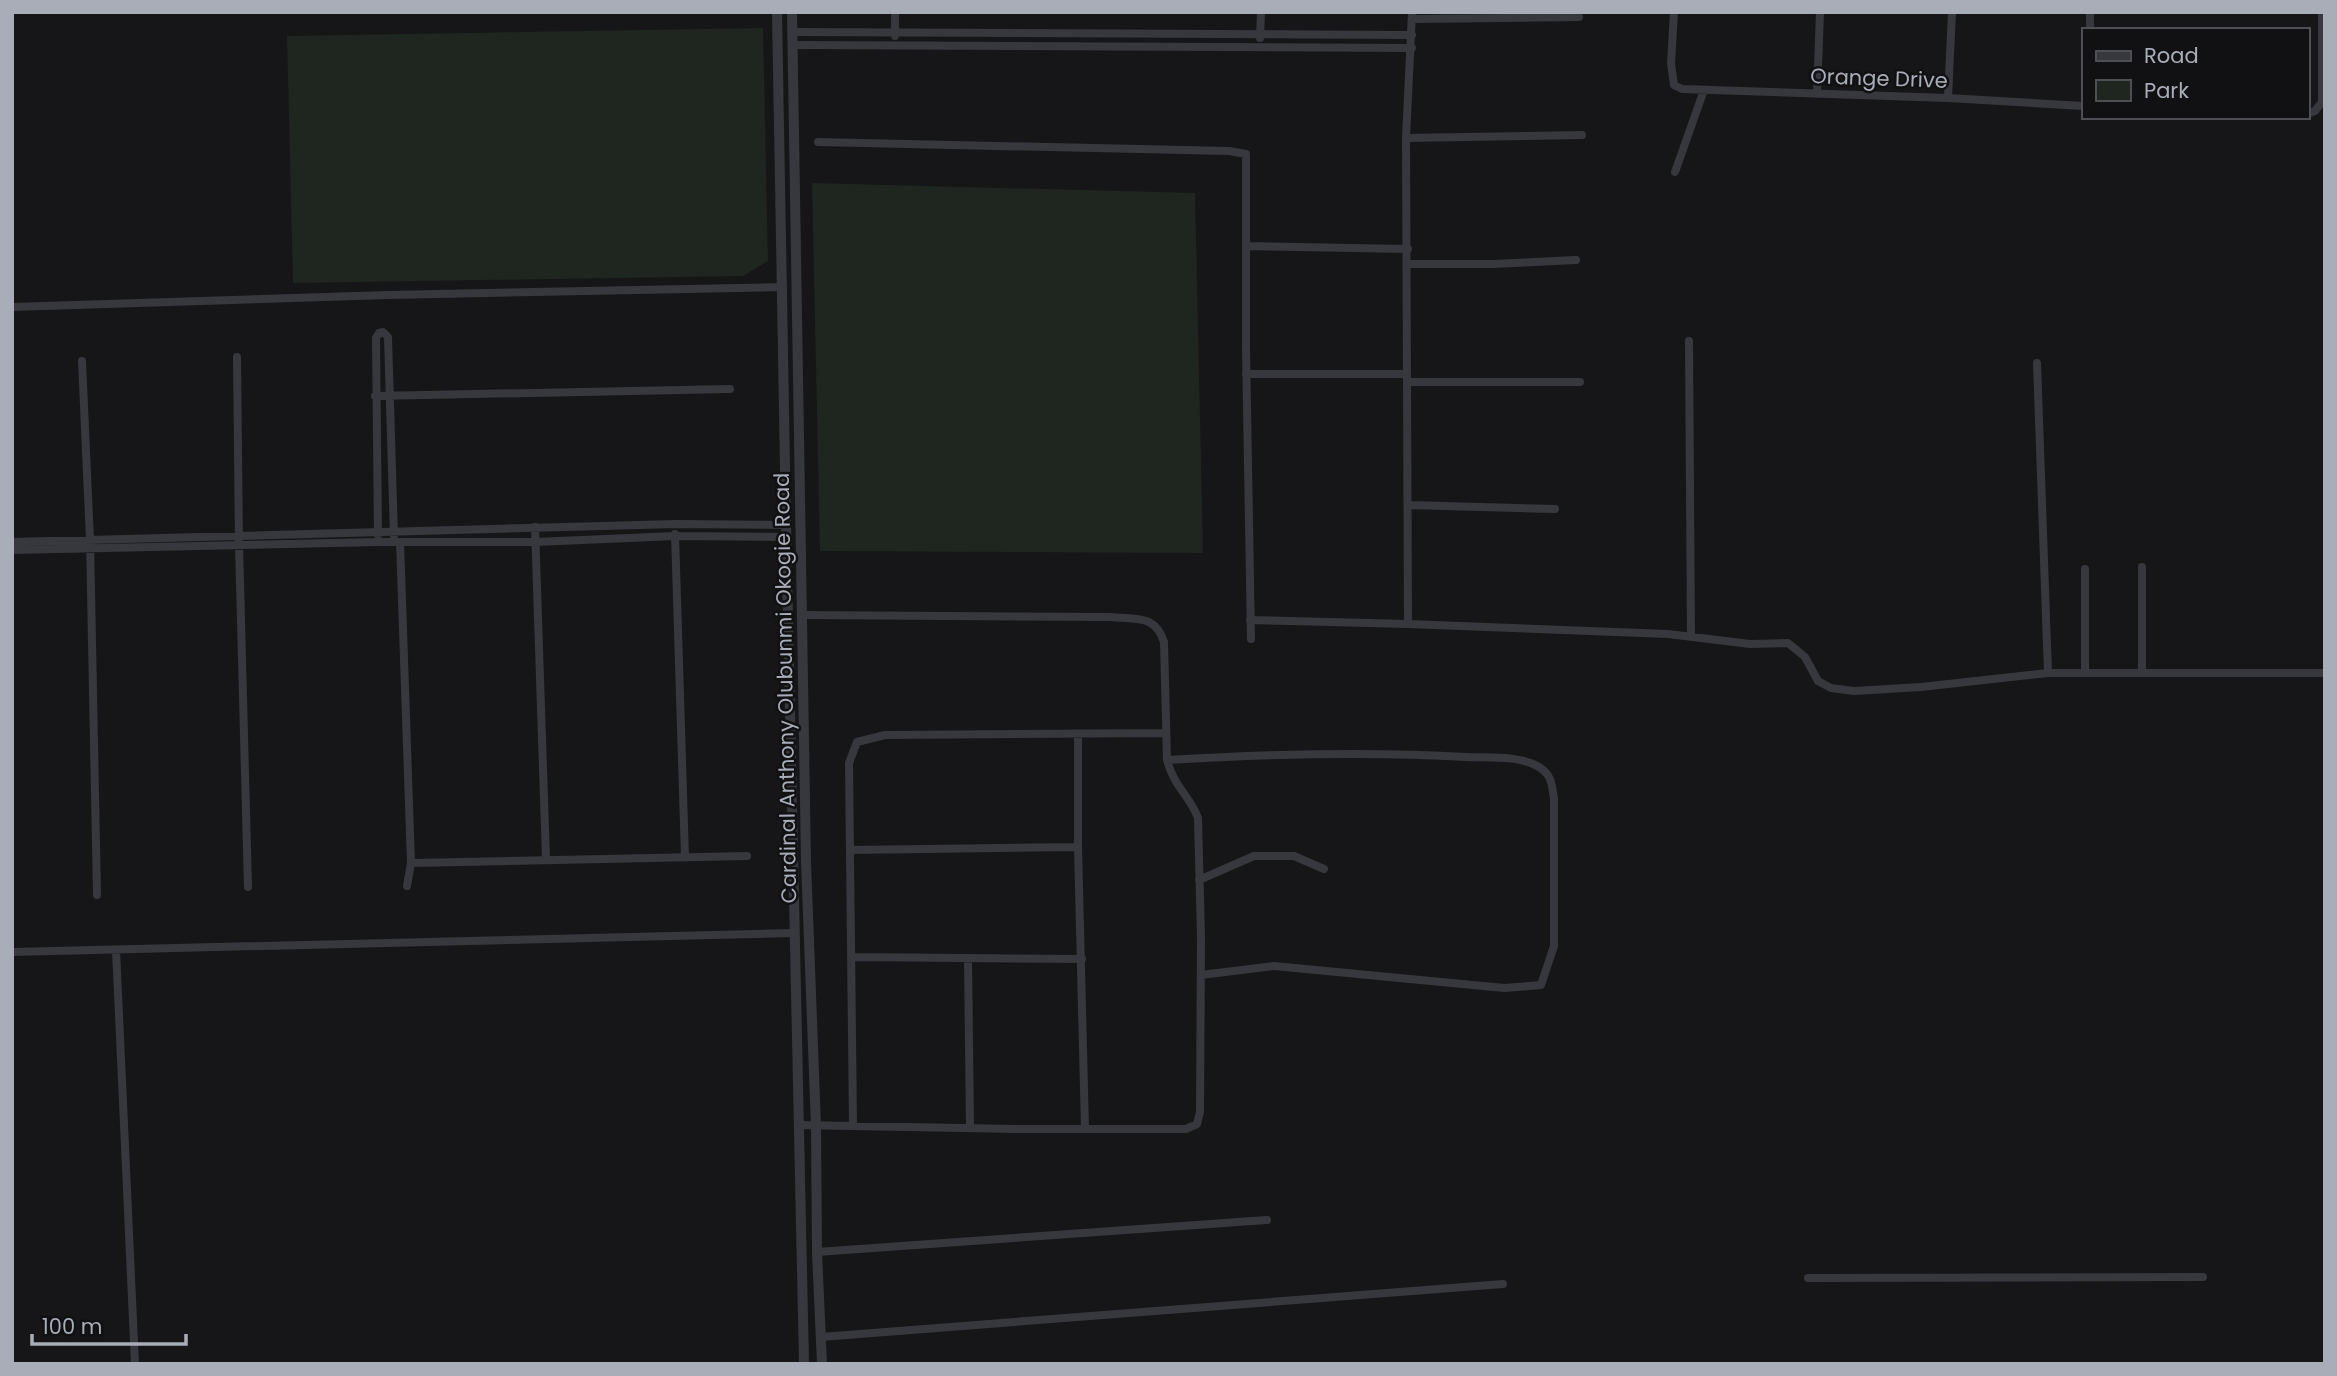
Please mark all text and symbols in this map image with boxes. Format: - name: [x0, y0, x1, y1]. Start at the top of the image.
- legend: [2082, 28, 2309, 119]
- text: Road: [2144, 41, 2199, 70]
- street label: Orange Drive: [1810, 61, 1948, 95]
- text: Park: [2144, 76, 2189, 105]
- street label: Cardinal Anthony Olubunmi Okogie Road: [767, 472, 803, 904]
- scale bar: [32, 1302, 186, 1346]
- text: 100 m: [42, 1312, 102, 1341]

